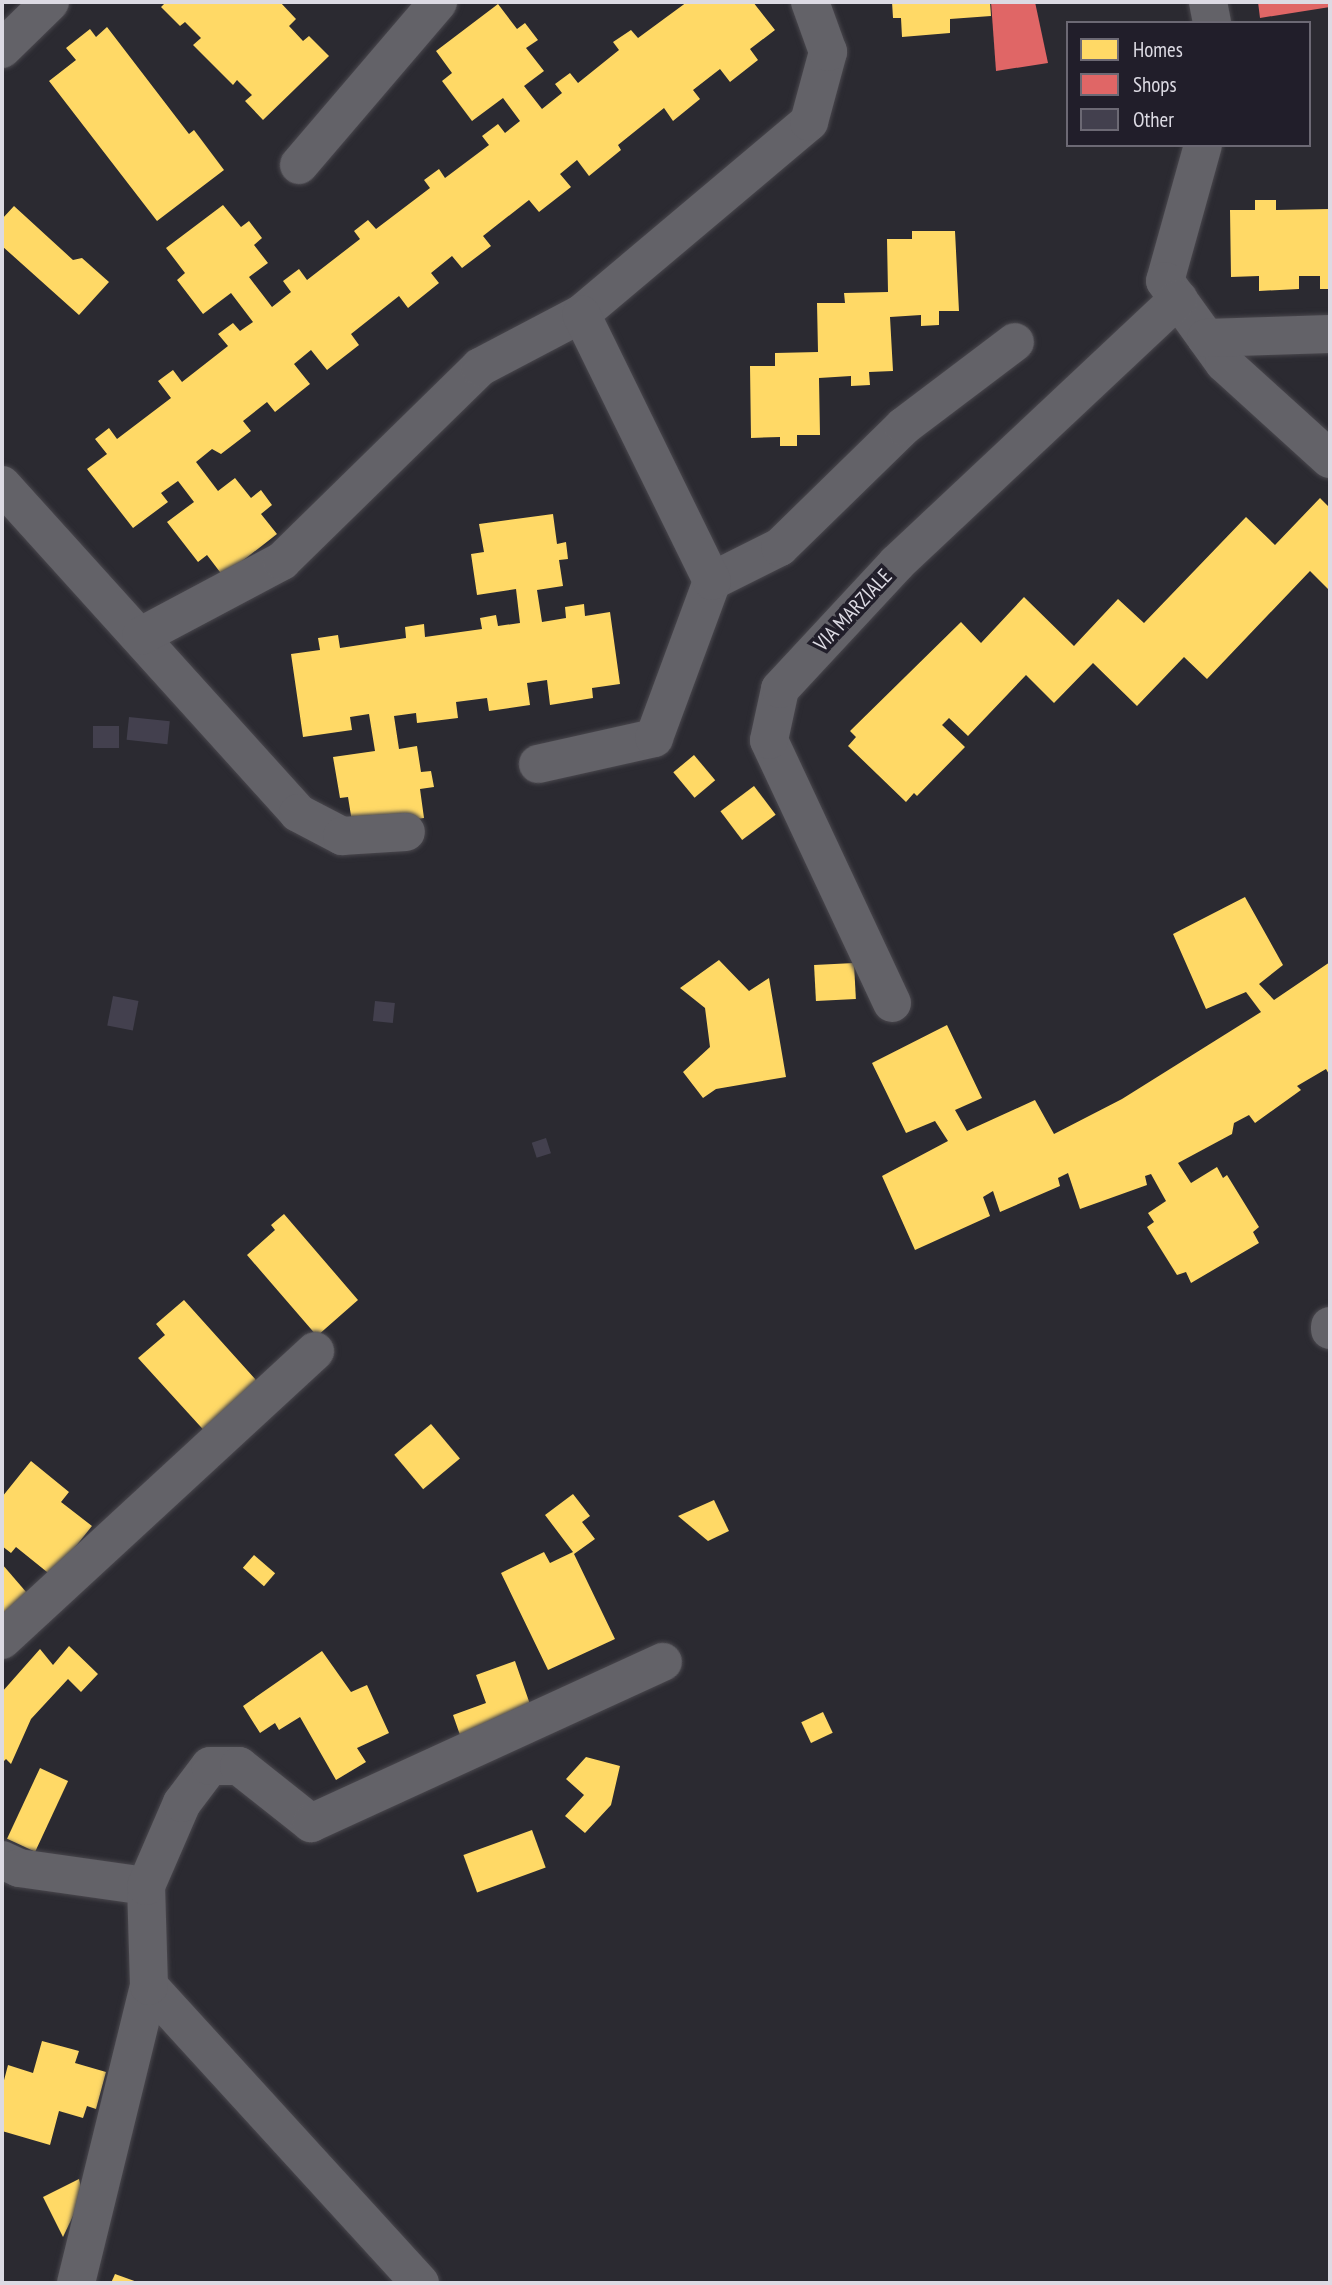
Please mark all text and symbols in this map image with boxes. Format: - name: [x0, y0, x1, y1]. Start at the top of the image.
- legend: [1066, 21, 1311, 147]
- text: Homes: [1133, 36, 1183, 63]
- text: Shops: [1133, 71, 1177, 98]
- text: Other: [1133, 106, 1174, 133]
- street label: VIA MARZIALE: [808, 563, 898, 657]

